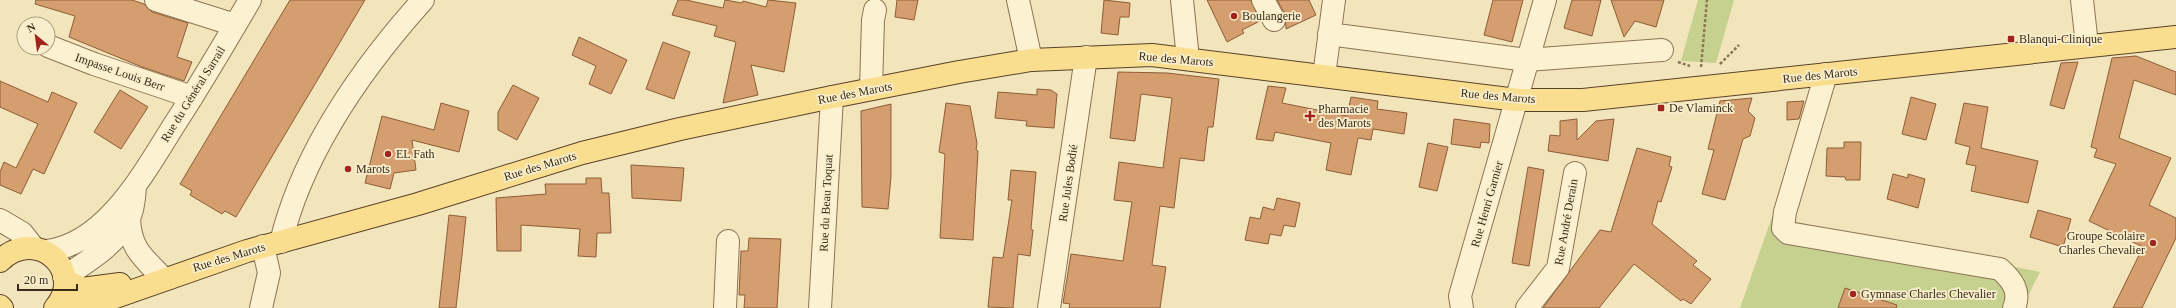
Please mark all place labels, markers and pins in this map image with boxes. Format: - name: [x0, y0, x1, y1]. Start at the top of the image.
- place label: Boulangerie: [1242, 9, 1301, 23]
- marker: Boulangerie: [1229, 11, 1239, 21]
- place label: Blanqui-Clinique: [2019, 32, 2102, 46]
- marker: Blanqui-Clinique: [2006, 34, 2016, 44]
- place label: De Vlaminck: [1669, 101, 1733, 115]
- place label: Pharmacie des Marots: [1318, 102, 1371, 130]
- marker: De Vlaminck: [1656, 103, 1666, 113]
- marker: Pharmacie des Marots: [1305, 111, 1315, 121]
- place label: EL Fath: [396, 147, 435, 161]
- marker: EL Fath: [383, 149, 393, 159]
- place label: Marots: [356, 162, 390, 176]
- marker: Marots: [343, 164, 353, 174]
- place label: Groupe Scolaire Charles Chevalier: [2059, 229, 2145, 257]
- marker: Groupe Scolaire Charles Chevalier: [2148, 238, 2158, 248]
- place label: Gymnase Charles Chevalier: [1861, 287, 1996, 301]
- marker: Gymnase Charles Chevalier: [1848, 289, 1858, 299]

